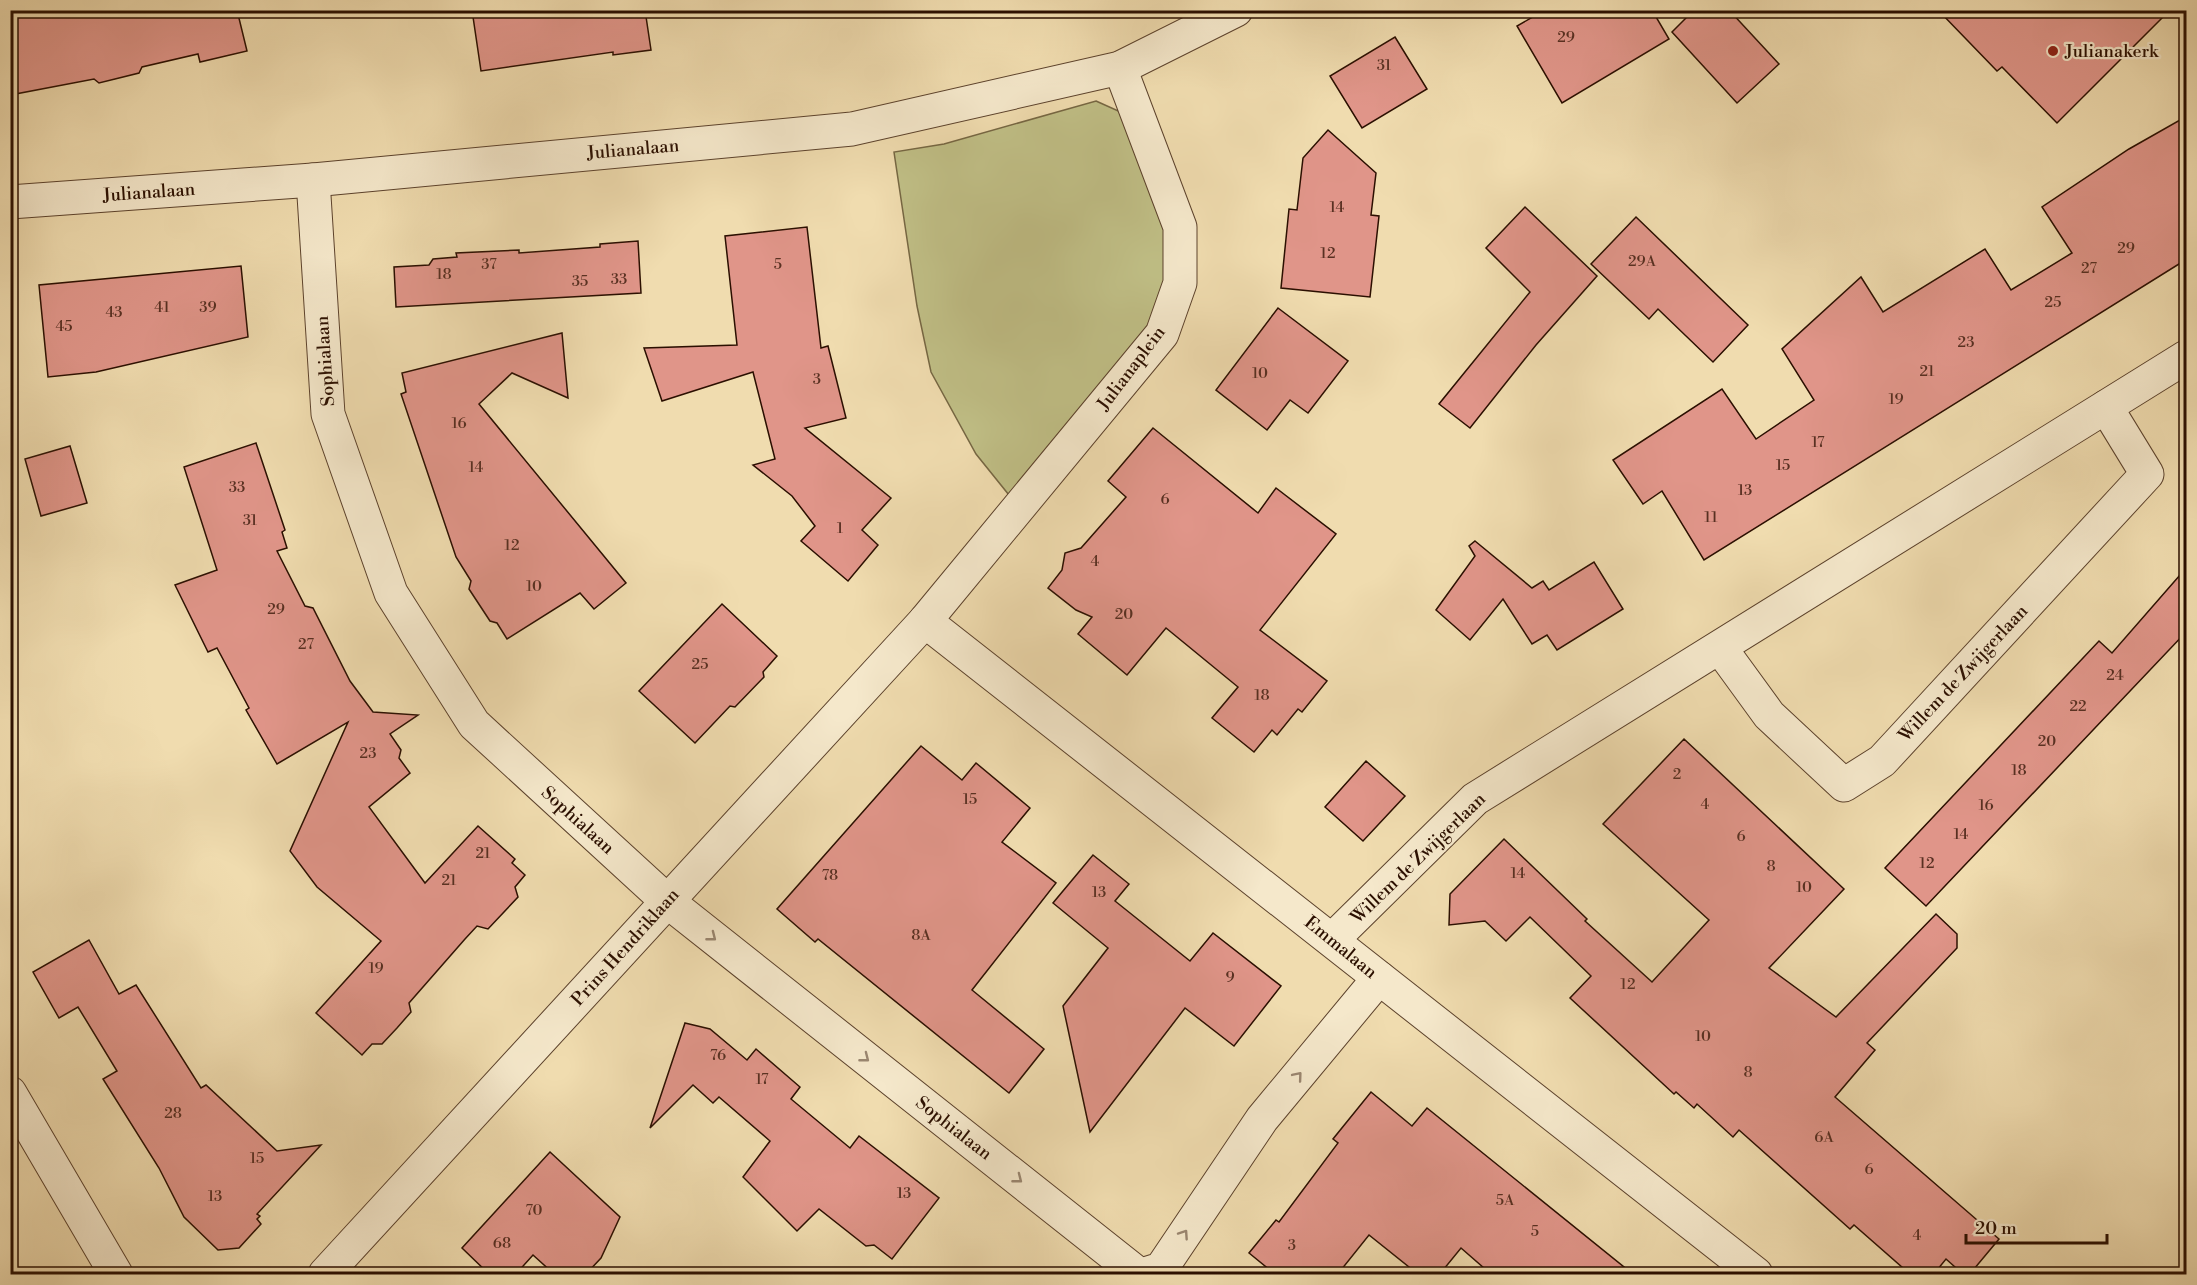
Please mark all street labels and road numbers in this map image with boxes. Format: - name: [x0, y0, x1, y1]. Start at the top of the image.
- street label: Julianalaan: [585, 134, 680, 165]
- street label: Julianalaan: [101, 178, 196, 207]
- street label: Sophialaan: [311, 315, 340, 407]
- street label: Julianaplein: [1092, 321, 1171, 416]
- street label: Willem de Zwijgerlaan: [1893, 600, 2033, 747]
- street label: Sophialaan: [536, 781, 619, 860]
- street label: Willem de Zwijgerlaan: [1345, 788, 1491, 930]
- street label: Prins Hendriklaan: [566, 883, 685, 1011]
- street label: Emmalaan: [1300, 911, 1382, 984]
- street label: Sophialaan: [911, 1091, 997, 1166]

